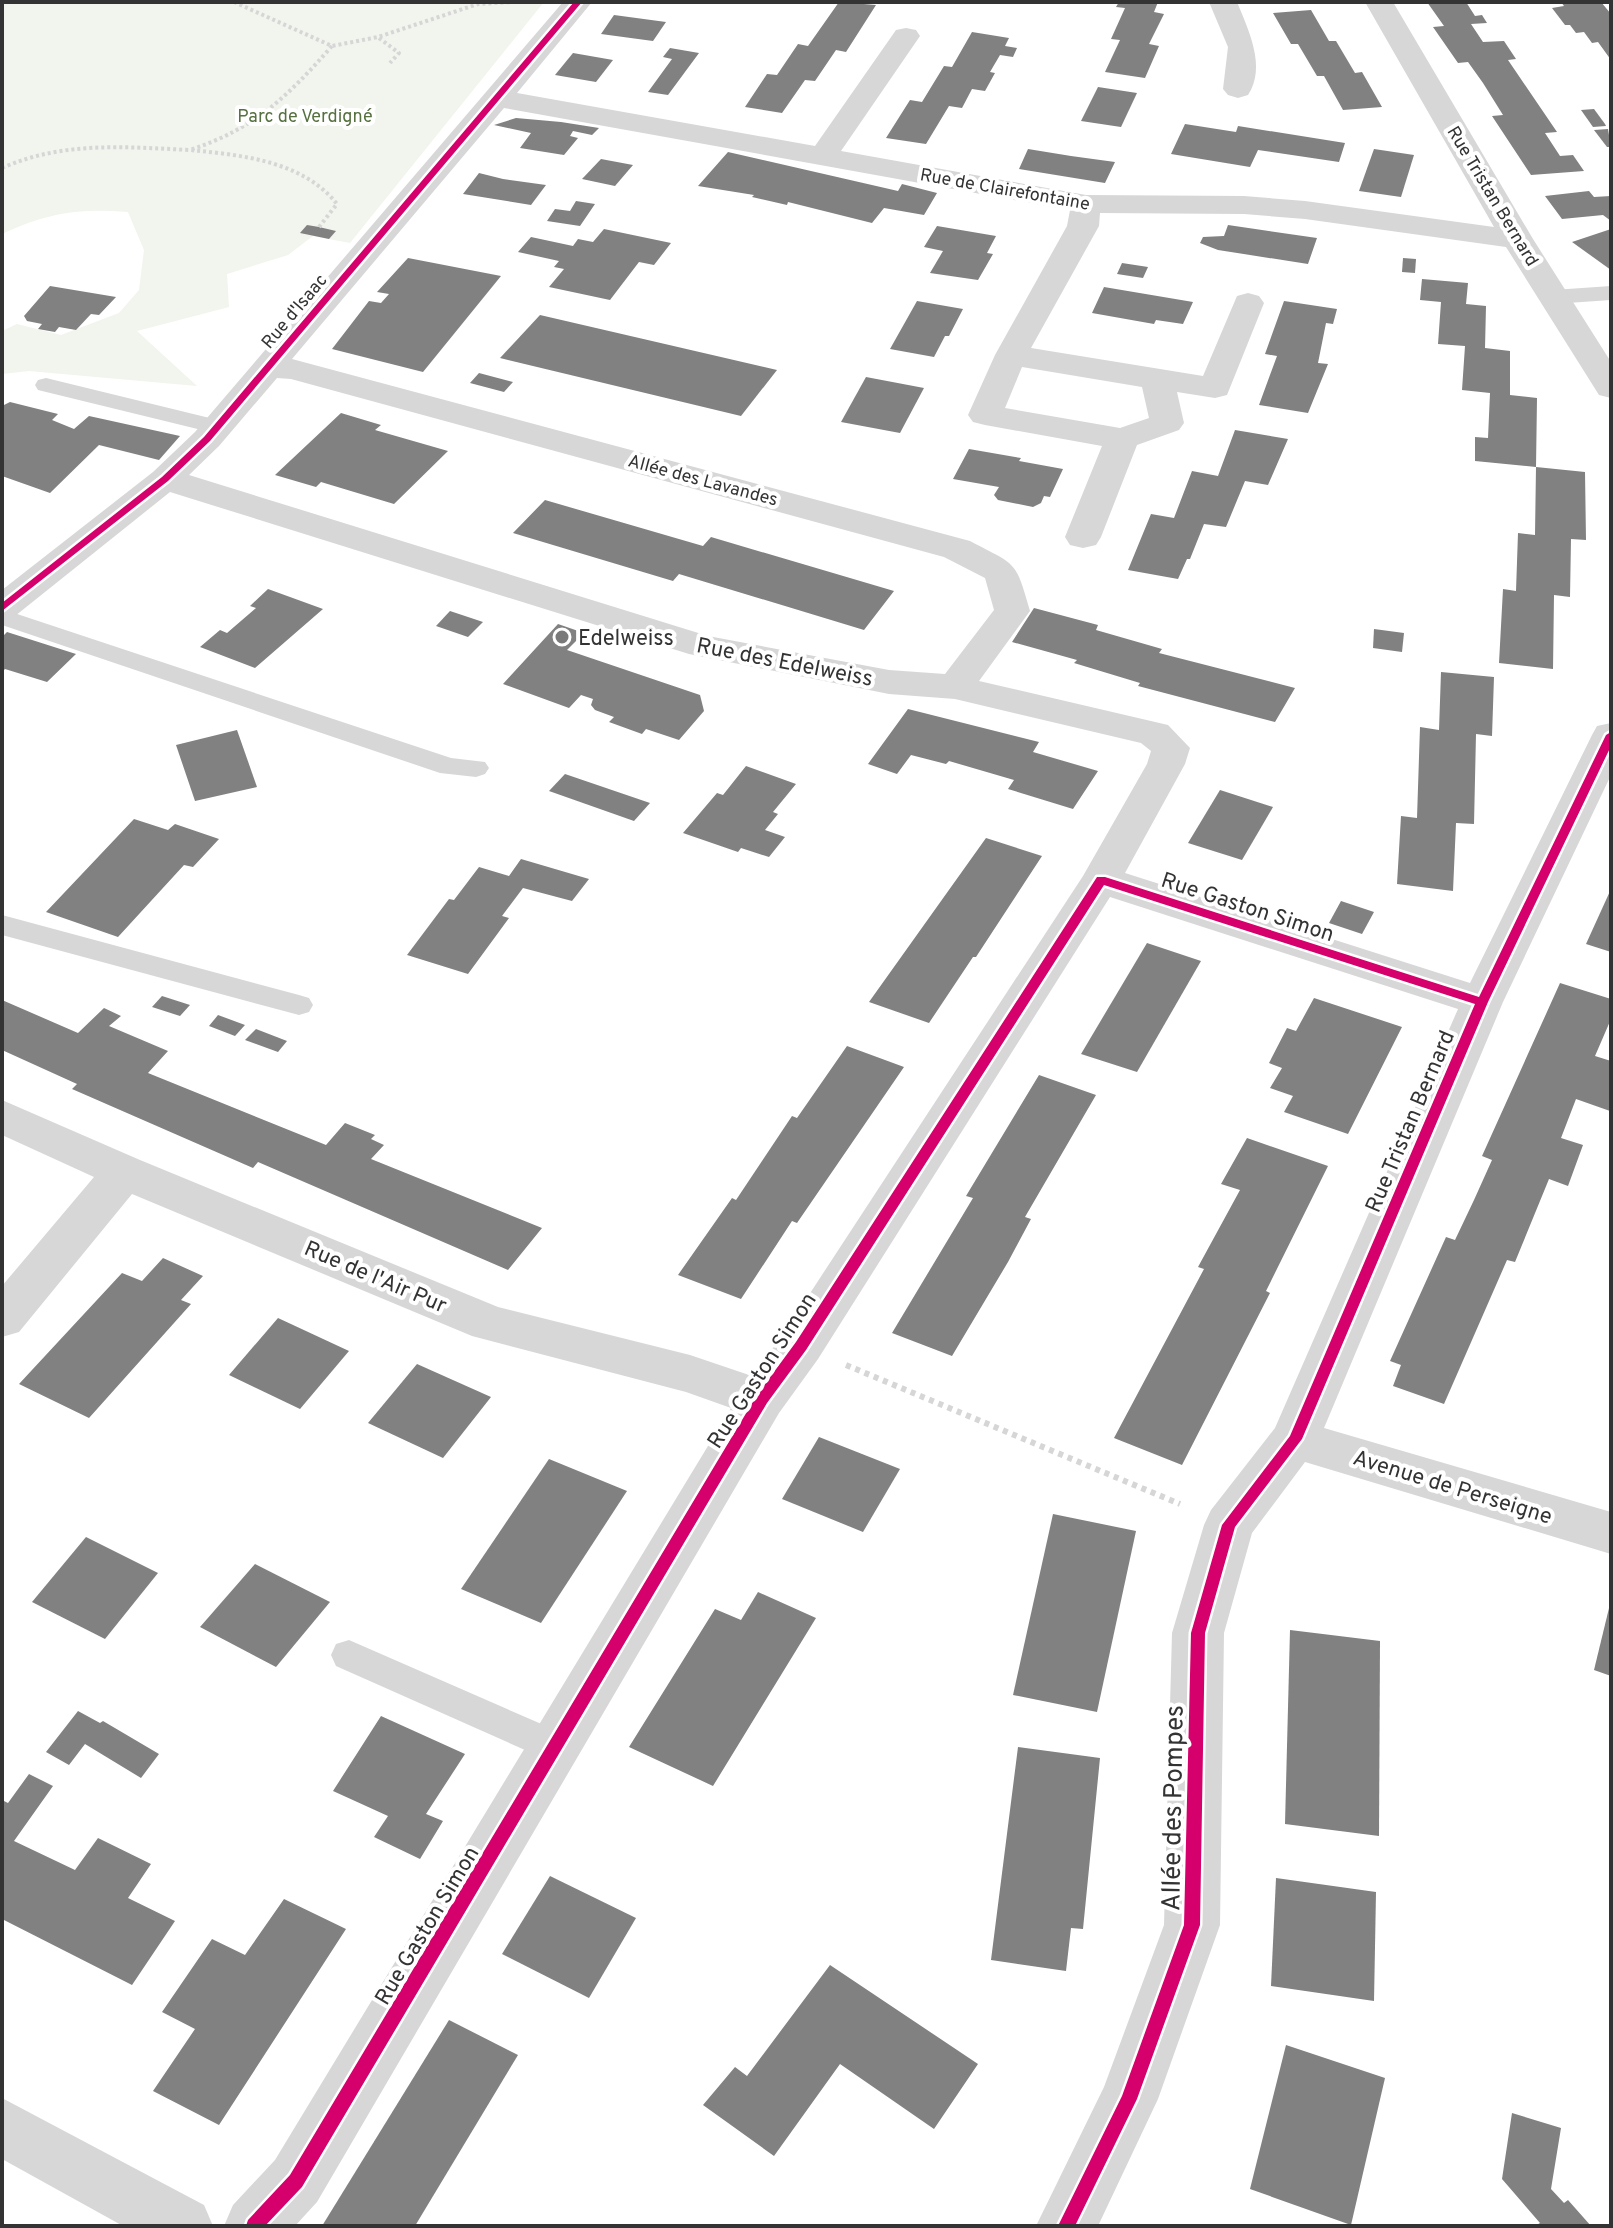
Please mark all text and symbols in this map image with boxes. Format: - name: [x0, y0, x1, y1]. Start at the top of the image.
- park label: Parc de Verdigné: [237, 106, 373, 129]
- street label: Rue Tristan Bernard: [1441, 122, 1543, 271]
- street label: Rue de Clairefontaine: [918, 164, 1091, 217]
- street label: Rue d'Isaac: [257, 270, 333, 354]
- street label: Allée des Lavandes: [625, 450, 780, 512]
- place label: Edelweiss: [578, 626, 674, 653]
- marker: Edelweiss: [553, 628, 571, 646]
- street label: Rue des Edelweiss: [694, 633, 875, 694]
- street label: Rue Gaston Simon: [1157, 868, 1337, 949]
- street label: Rue Tristan Bernard: [1361, 1027, 1462, 1217]
- street label: Rue de l'Air Pur: [300, 1236, 451, 1321]
- street label: Rue Gaston Simon: [703, 1288, 824, 1454]
- street label: Avenue de Perseigne: [1349, 1445, 1555, 1532]
- street label: Allée des Pompes: [1156, 1705, 1193, 1911]
- street label: Rue Gaston Simon: [370, 1842, 486, 2011]

